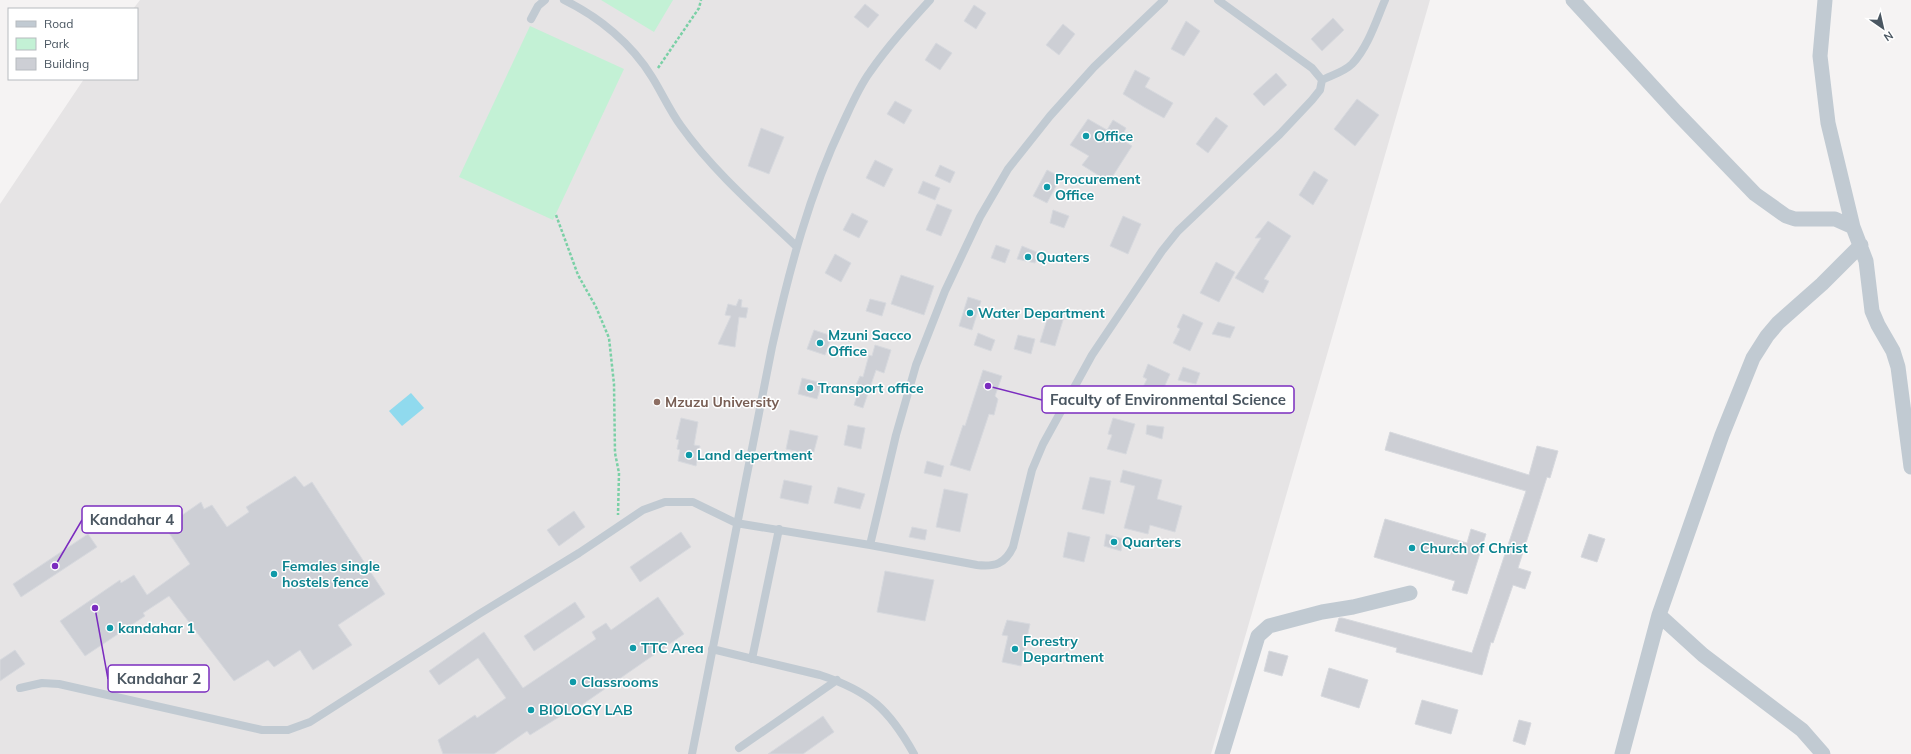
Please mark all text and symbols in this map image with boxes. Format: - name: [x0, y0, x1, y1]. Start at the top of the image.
- legend: [8, 8, 138, 80]
- north arrow: [1863, 8, 1903, 48]
- text: Road: [44, 16, 73, 31]
- text: N: [1881, 28, 1896, 44]
- text: Park: [44, 36, 70, 51]
- text: Building: [44, 56, 89, 71]
- place label: Office: [1094, 127, 1134, 145]
- marker: Office: [1081, 131, 1091, 141]
- place label: Procurement Office: [1055, 170, 1141, 204]
- marker: Procurement Office: [1042, 182, 1052, 192]
- place label: Quaters: [1036, 248, 1089, 266]
- marker: Quaters: [1023, 252, 1033, 262]
- place label: Water Department: [978, 304, 1105, 322]
- marker: Water Department: [965, 308, 975, 318]
- place label: Mzuni Sacco Office: [828, 326, 912, 360]
- marker: Mzuni Sacco Office: [815, 338, 825, 348]
- place label: Transport office: [818, 379, 924, 397]
- marker: Transport office: [805, 383, 815, 393]
- callout: Faculty of Environmental Science: [1042, 386, 1294, 413]
- text: Faculty of Environmental Science: [1050, 390, 1286, 409]
- place label: Mzuzu University: [665, 393, 780, 411]
- marker: Mzuzu University: [652, 397, 662, 407]
- place label: Land depertment: [697, 446, 813, 464]
- marker: Land depertment: [684, 450, 694, 460]
- callout: Kandahar 4: [82, 506, 182, 533]
- text: Kandahar 4: [90, 510, 174, 529]
- place label: Quarters: [1122, 533, 1181, 551]
- marker: Quarters: [1109, 537, 1119, 547]
- place label: Church of Christ: [1420, 539, 1528, 557]
- marker: Church of Christ: [1407, 543, 1417, 553]
- place label: Females single hostels fence: [282, 557, 380, 591]
- marker: Females single hostels fence: [269, 569, 279, 579]
- place label: kandahar 1: [118, 619, 195, 637]
- marker: kandahar 1: [105, 623, 115, 633]
- place label: Forestry Department: [1023, 632, 1105, 666]
- place label: TTC Area: [641, 639, 704, 657]
- marker: TTC Area: [628, 643, 638, 653]
- marker: Forestry Department: [1010, 644, 1020, 654]
- callout: Kandahar 2: [108, 665, 209, 692]
- text: Kandahar 2: [117, 669, 201, 688]
- place label: Classrooms: [581, 673, 659, 691]
- marker: Classrooms: [568, 677, 578, 687]
- place label: BIOLOGY LAB: [539, 701, 633, 719]
- marker: BIOLOGY LAB: [526, 705, 536, 715]

